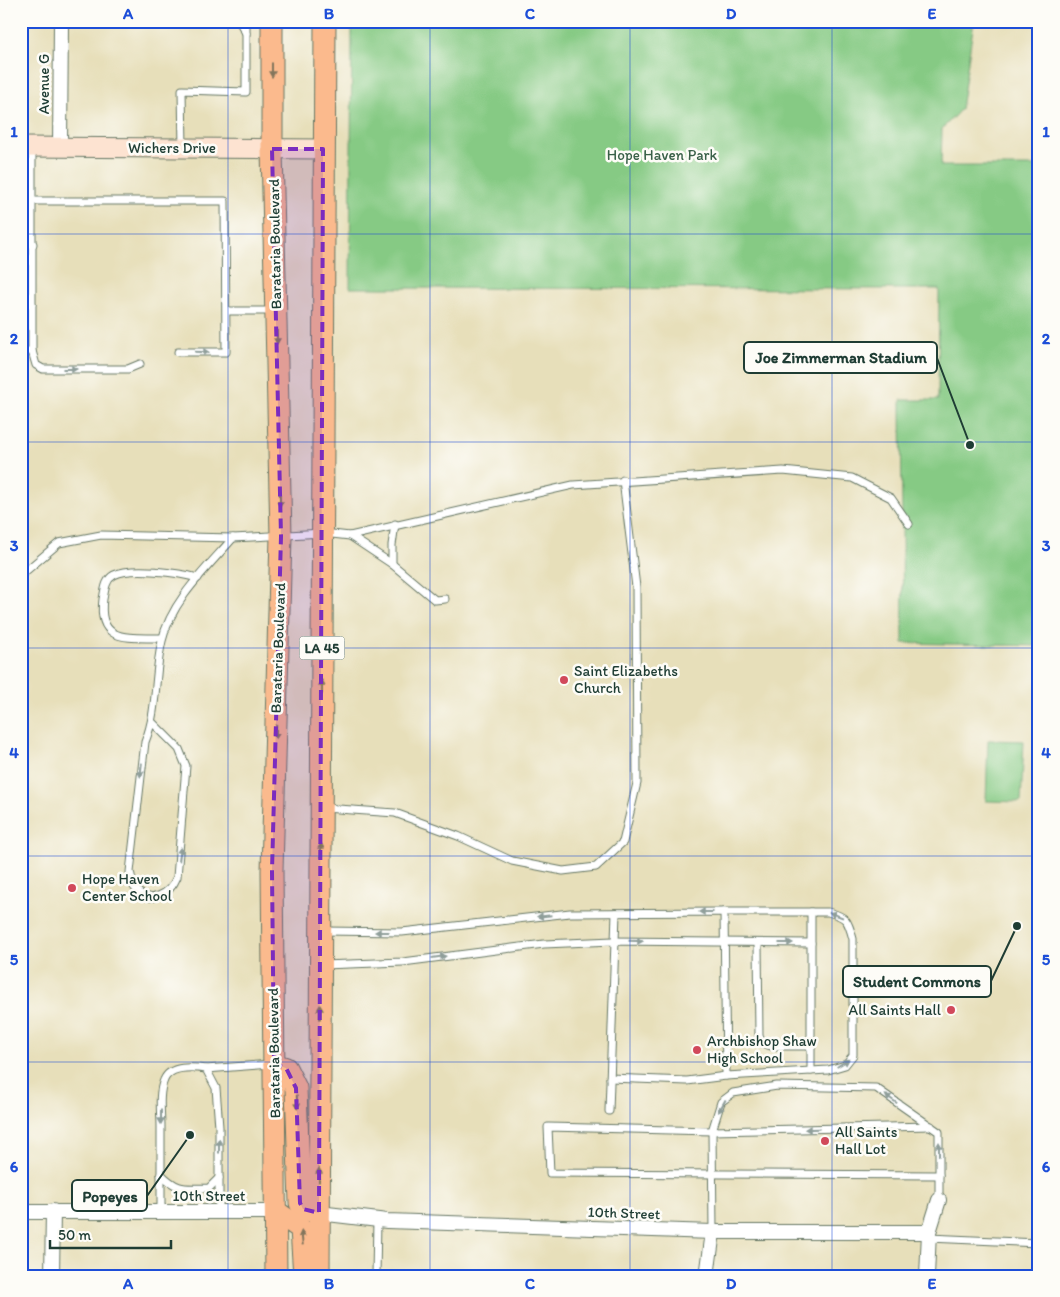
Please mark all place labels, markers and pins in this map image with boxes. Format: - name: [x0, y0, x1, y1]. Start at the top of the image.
- callout: Joe Zimmerman Stadium: [744, 342, 937, 373]
- place label: Saint Elizabeths Church: [574, 662, 678, 697]
- marker: Saint Elizabeths Church: [558, 674, 570, 686]
- place label: Hope Haven Center School: [82, 870, 173, 905]
- marker: Hope Haven Center School: [66, 882, 78, 894]
- callout: Student Commons: [843, 966, 991, 997]
- place label: All Saints Hall: [849, 1001, 942, 1019]
- marker: All Saints Hall: [945, 1004, 957, 1016]
- place label: Archbishop Shaw High School: [707, 1032, 817, 1067]
- marker: Archbishop Shaw High School: [691, 1044, 703, 1056]
- place label: All Saints Hall Lot: [835, 1123, 898, 1158]
- marker: All Saints Hall Lot: [819, 1135, 831, 1147]
- callout: Popeyes: [72, 1180, 147, 1211]

